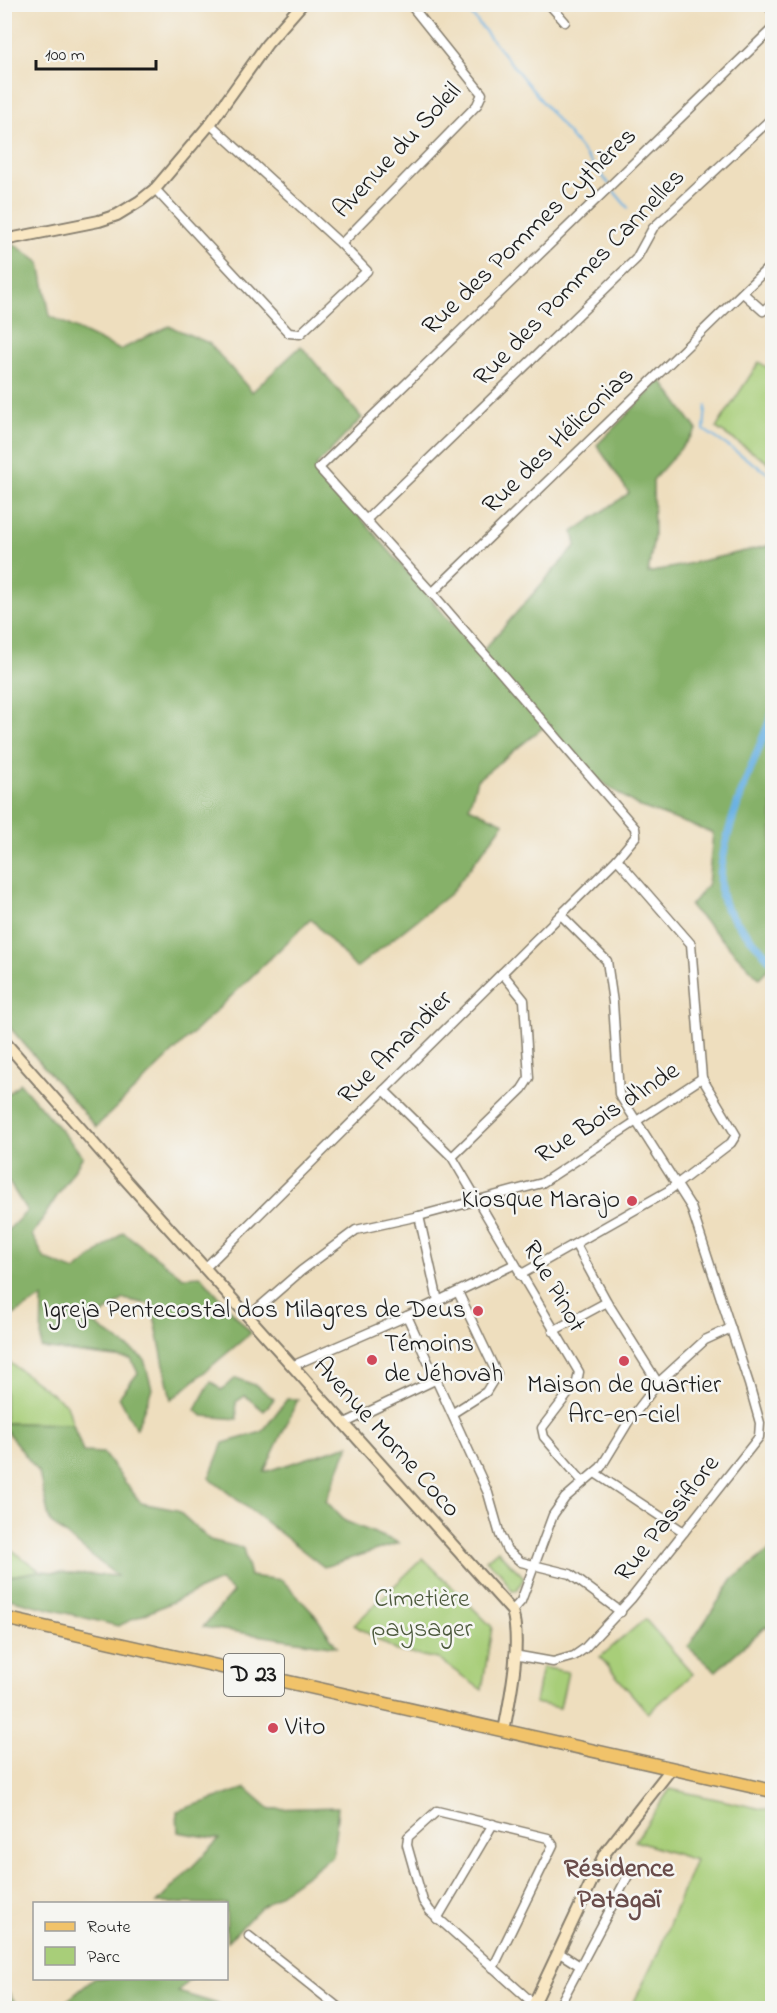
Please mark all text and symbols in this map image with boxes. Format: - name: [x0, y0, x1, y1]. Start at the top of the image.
- scale bar: [36, 33, 156, 71]
- text: 100 m: [45, 43, 85, 69]
- street label: Avenue du Soleil: [325, 74, 471, 228]
- street label: Rue des Pommes Cythères: [414, 119, 646, 345]
- street label: Rue des Pommes Cannelles: [465, 160, 695, 396]
- street label: Rue des Héliconias: [474, 358, 644, 524]
- street label: Rue Amandier: [330, 981, 463, 1114]
- street label: Rue Bois d'Inde: [528, 1053, 688, 1175]
- place label: Kiosque Marajo: [462, 1182, 620, 1220]
- marker: Kiosque Marajo: [625, 1194, 639, 1208]
- street label: Rue Pinot: [511, 1234, 595, 1340]
- place label: Igreja Pentecostal dos Milagres de Deus: [43, 1292, 466, 1330]
- marker: Igreja Pentecostal dos Milagres de Deus: [471, 1304, 485, 1318]
- place label: Témoins de Jéhovah: [384, 1326, 503, 1394]
- street label: Avenue Morne Coco: [303, 1349, 469, 1527]
- marker: Témoins de Jéhovah: [365, 1353, 379, 1367]
- marker: Maison de quartier Arc-en-ciel: [617, 1354, 631, 1368]
- place label: Maison de quartier Arc-en-ciel: [527, 1367, 722, 1435]
- street label: Rue Passiflore: [606, 1447, 730, 1591]
- park label: Cimetière paysager: [371, 1581, 474, 1649]
- road number: D 23: [224, 1654, 284, 1696]
- place label: Vito: [284, 1709, 325, 1747]
- marker: Vito: [266, 1721, 280, 1735]
- district label: Résidence Patagaï: [564, 1850, 675, 1921]
- legend: [33, 1902, 228, 1980]
- text: Route: [87, 1915, 132, 1941]
- text: Parc: [87, 1945, 120, 1971]

